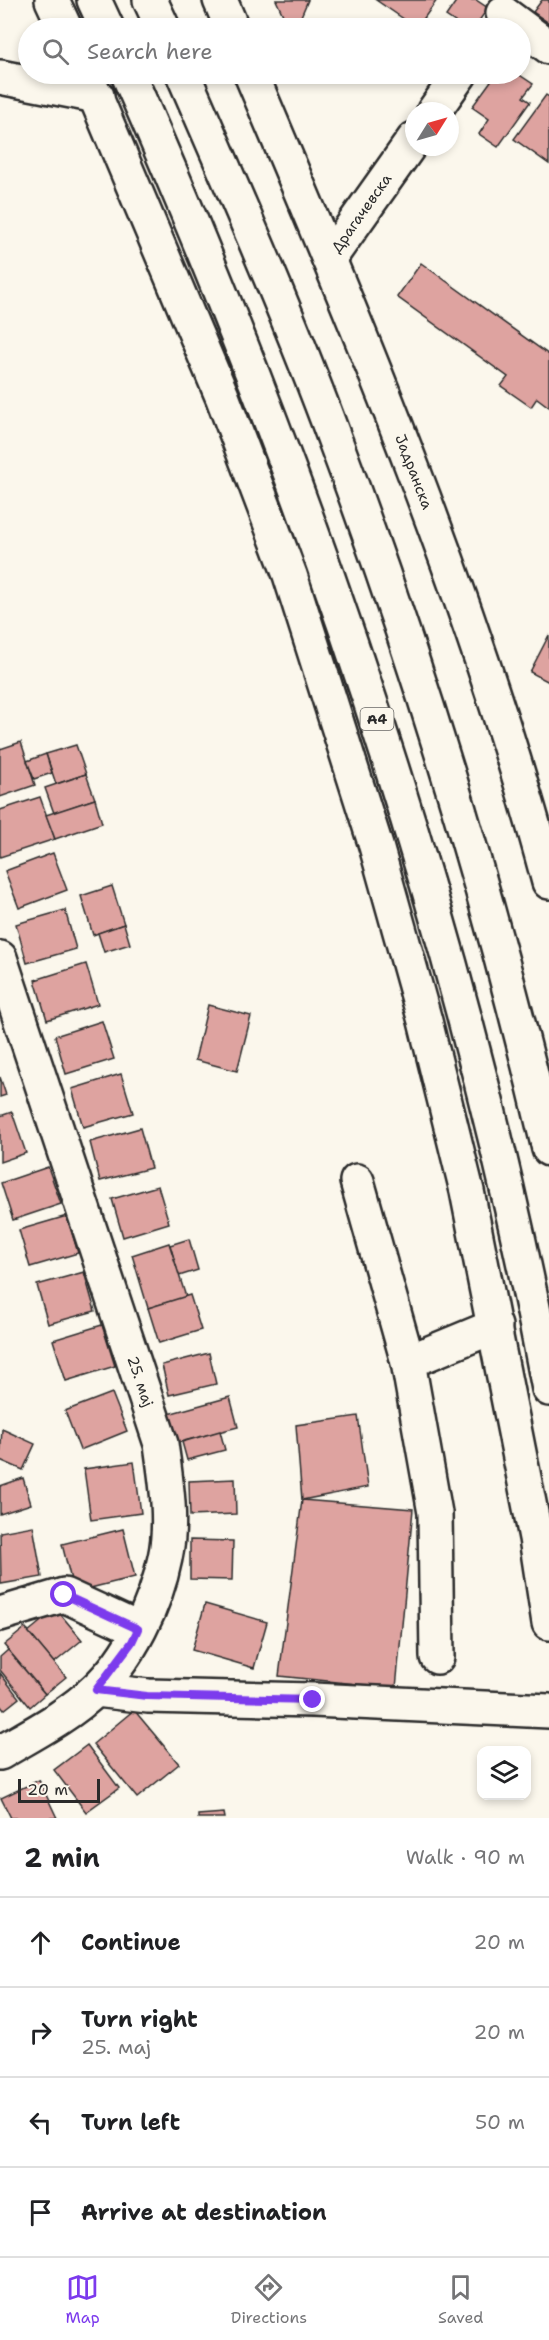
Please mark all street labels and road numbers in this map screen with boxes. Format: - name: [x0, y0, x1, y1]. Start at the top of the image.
- street label: Драгачевска: [326, 169, 397, 257]
- street label: Јадранска: [390, 431, 437, 513]
- road number: A4: [360, 708, 394, 730]
- street label: 25. мај: [122, 1353, 158, 1409]

